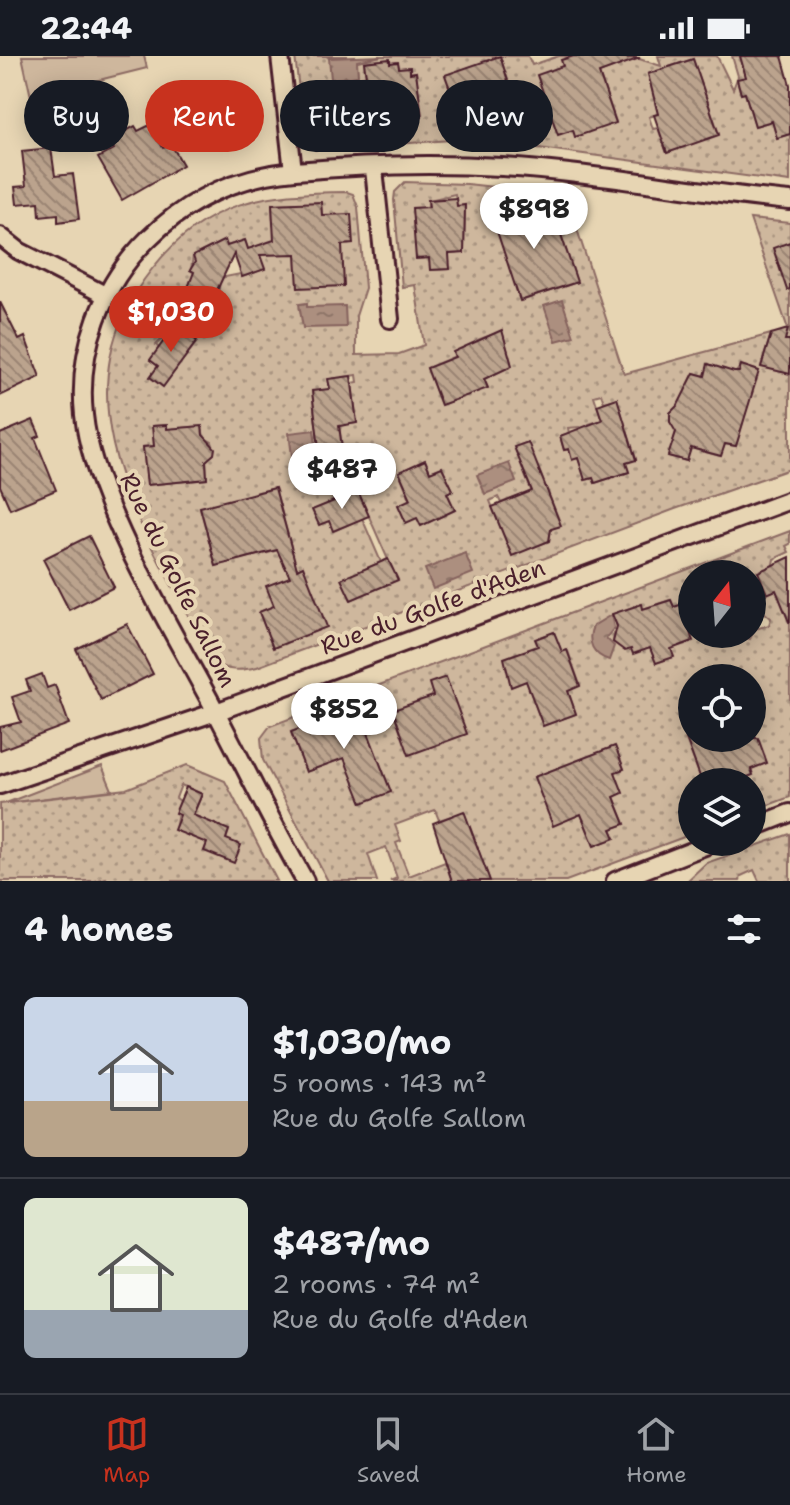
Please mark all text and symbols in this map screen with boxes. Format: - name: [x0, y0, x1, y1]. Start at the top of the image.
- text: 22:44: [40, 8, 132, 49]
- chip: Buy: [24, 80, 129, 152]
- chip: Rent: [145, 80, 264, 152]
- chip: Filters: [280, 80, 420, 152]
- chip: New: [436, 80, 553, 152]
- pin: $898: [487, 183, 581, 251]
- text: $898: [498, 191, 570, 226]
- pin: $1,030: [106, 286, 236, 354]
- text: $1,030: [127, 294, 215, 329]
- pin: $487: [295, 443, 389, 511]
- text: $487: [306, 451, 378, 486]
- street label: Rue du Golfe Sallom: [112, 468, 244, 692]
- street label: Rue du Golfe d'Aden: [316, 552, 550, 662]
- north arrow: [678, 560, 766, 648]
- map controls: [678, 560, 766, 856]
- button: locate: [678, 664, 766, 752]
- pin: $852: [297, 683, 391, 751]
- text: $852: [309, 691, 379, 726]
- button: layers: [678, 768, 766, 856]
- text: 4 homes: [24, 906, 173, 952]
- icon: filters: [722, 907, 766, 951]
- text: $1,030/mo: [272, 1019, 452, 1065]
- icon: home: [88, 1029, 184, 1125]
- text: 5 rooms · 143 m²: [272, 1065, 487, 1100]
- text: Rue du Golfe Sallom: [272, 1100, 526, 1135]
- text: $487/mo: [272, 1220, 430, 1266]
- icon: home: [88, 1230, 184, 1326]
- text: 2 rooms · 74 m²: [272, 1266, 480, 1301]
- text: Rue du Golfe d'Aden: [272, 1301, 528, 1336]
- tab: Map: [103, 1412, 150, 1489]
- tab: Saved: [357, 1412, 420, 1489]
- tab: Home: [626, 1412, 687, 1489]

